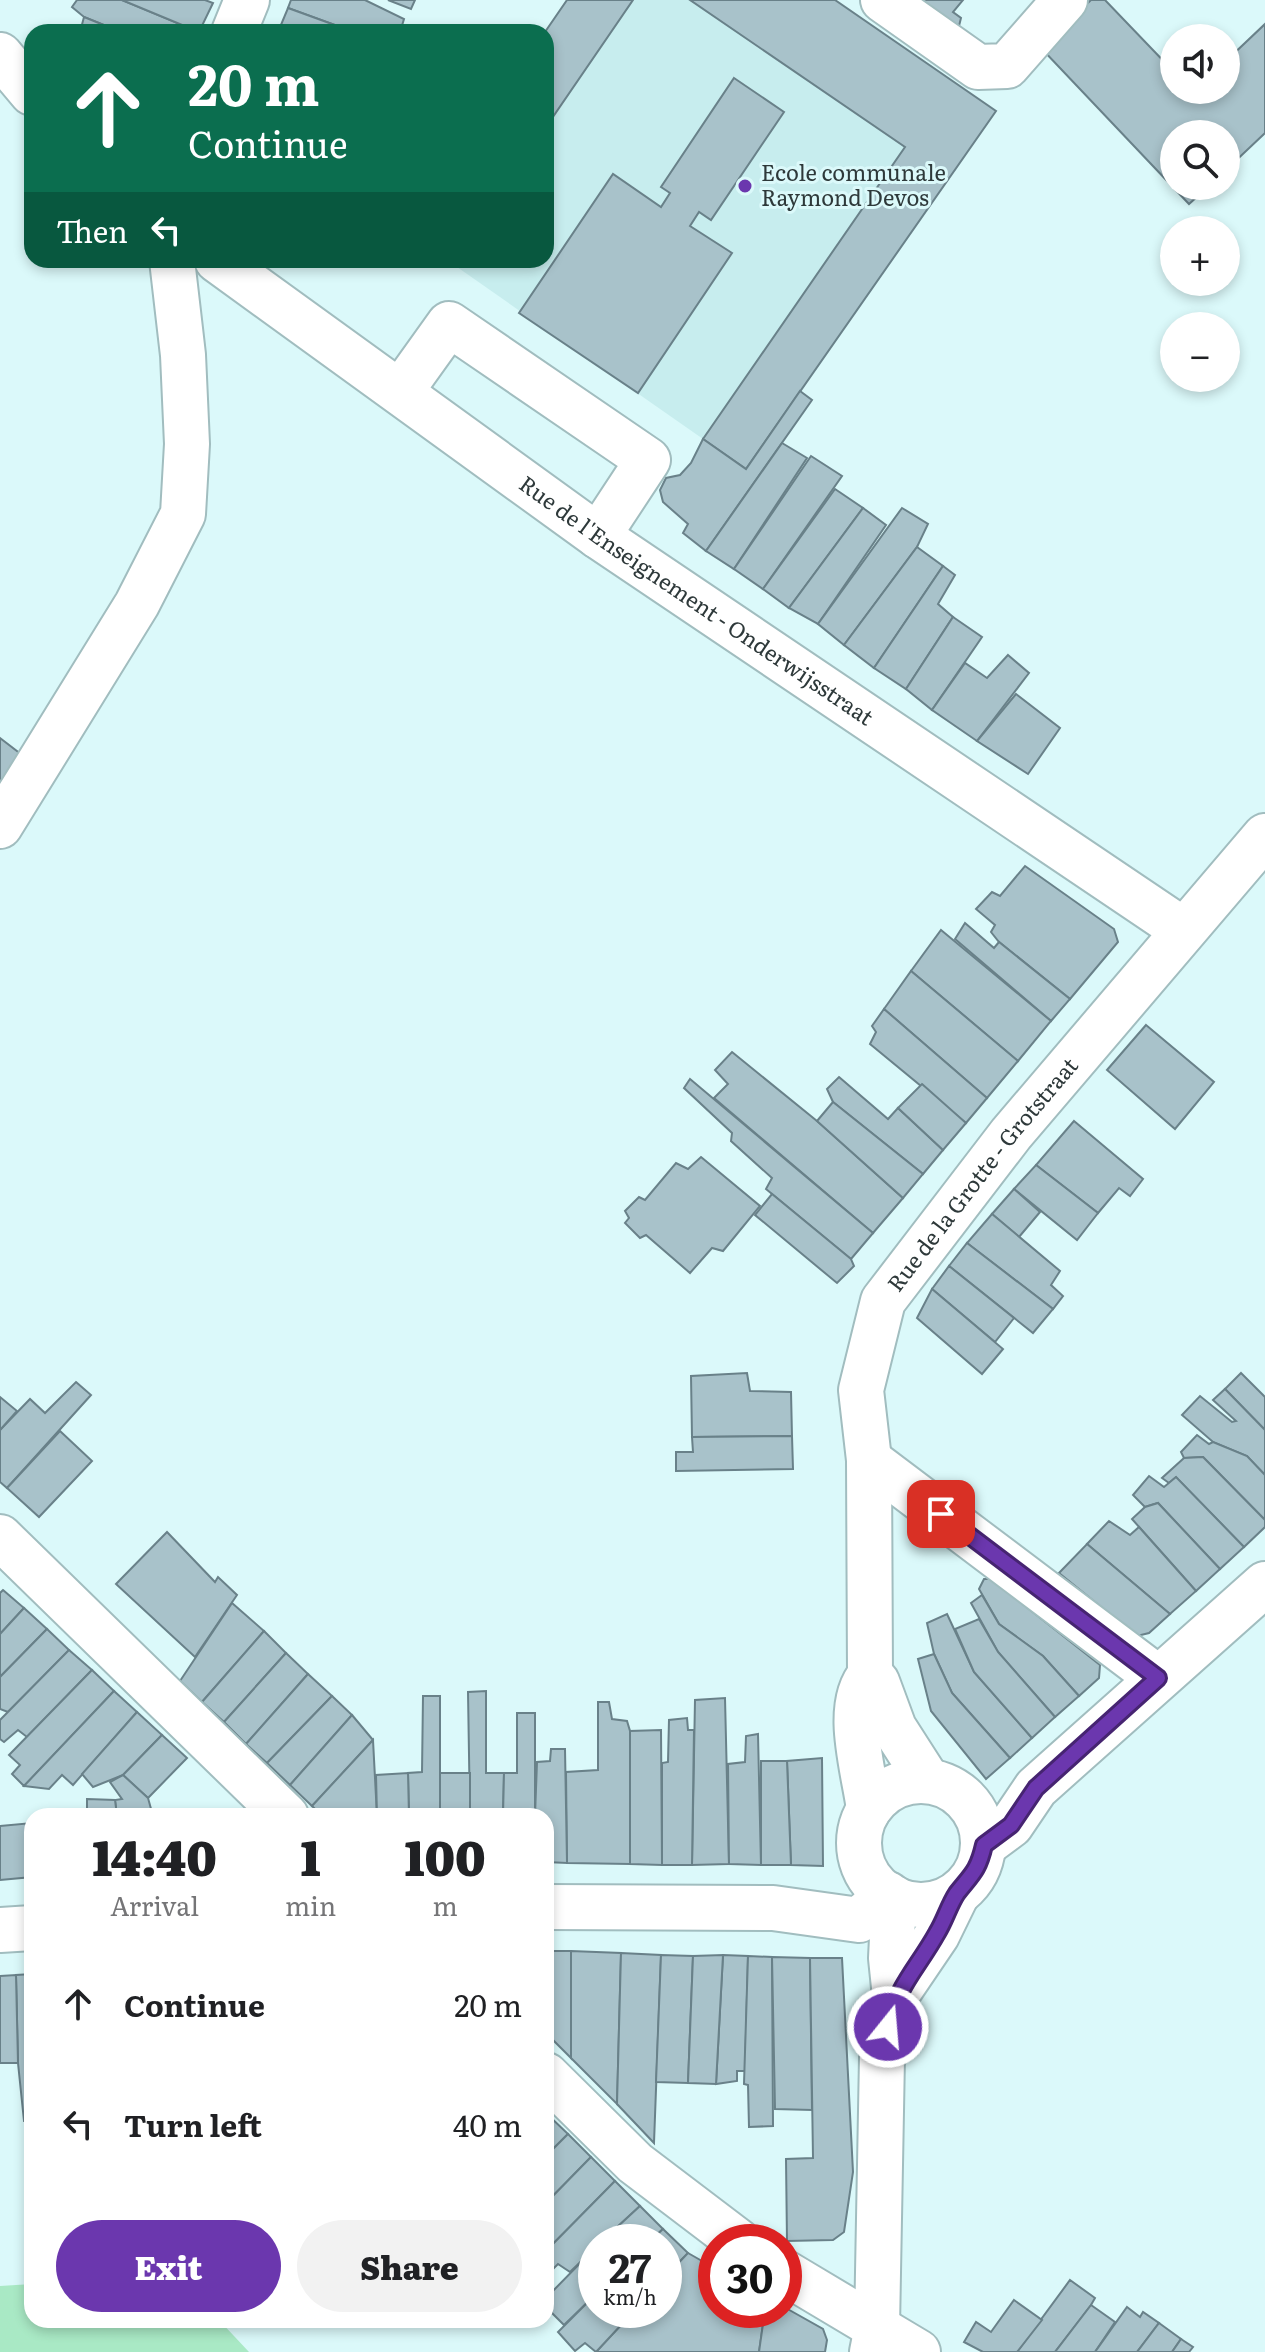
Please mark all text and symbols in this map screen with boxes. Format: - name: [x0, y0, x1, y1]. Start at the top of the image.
- map controls: [1160, 24, 1240, 392]
- button: sound: [1160, 24, 1240, 104]
- text: 20 m: [188, 40, 320, 123]
- icon: ahead: [56, 56, 160, 160]
- text: Continue: [188, 116, 348, 169]
- button: search: [1160, 120, 1240, 200]
- place label: Ecole communale Raymond Devos: [761, 155, 946, 213]
- marker: Ecole communale Raymond Devos: [736, 177, 754, 195]
- text: Then: [56, 208, 128, 252]
- icon: left: [144, 208, 188, 252]
- button: +: [1160, 216, 1240, 296]
- button: −: [1160, 312, 1240, 392]
- street label: Rue de l'Enseignement - Onderwijsstraat: [513, 466, 881, 732]
- street label: Rue de la Grotte - Grotstraat: [878, 1049, 1085, 1298]
- pin: [907, 1480, 975, 1548]
- icon: arrive: [919, 1492, 963, 1536]
- text: 14:40: [92, 1820, 217, 1891]
- text: 1: [301, 1820, 321, 1891]
- text: 100: [404, 1820, 486, 1891]
- text: Arrival: [110, 1885, 199, 1924]
- text: min: [285, 1885, 336, 1924]
- text: m: [432, 1885, 458, 1924]
- icon: ahead: [56, 1982, 100, 2026]
- text: Continue: [124, 1982, 265, 2026]
- text: 20 m: [454, 1982, 522, 2026]
- position arrow: [846, 1985, 930, 2069]
- icon: left: [56, 2102, 100, 2146]
- text: Turn left: [124, 2102, 262, 2146]
- text: 40 m: [453, 2102, 522, 2146]
- button: Exit: [56, 2220, 281, 2312]
- button: Share: [297, 2220, 522, 2312]
- speed limit sign: 30: [698, 2224, 802, 2328]
- text: 27: [609, 2236, 651, 2295]
- text: km/h: [603, 2281, 657, 2311]

